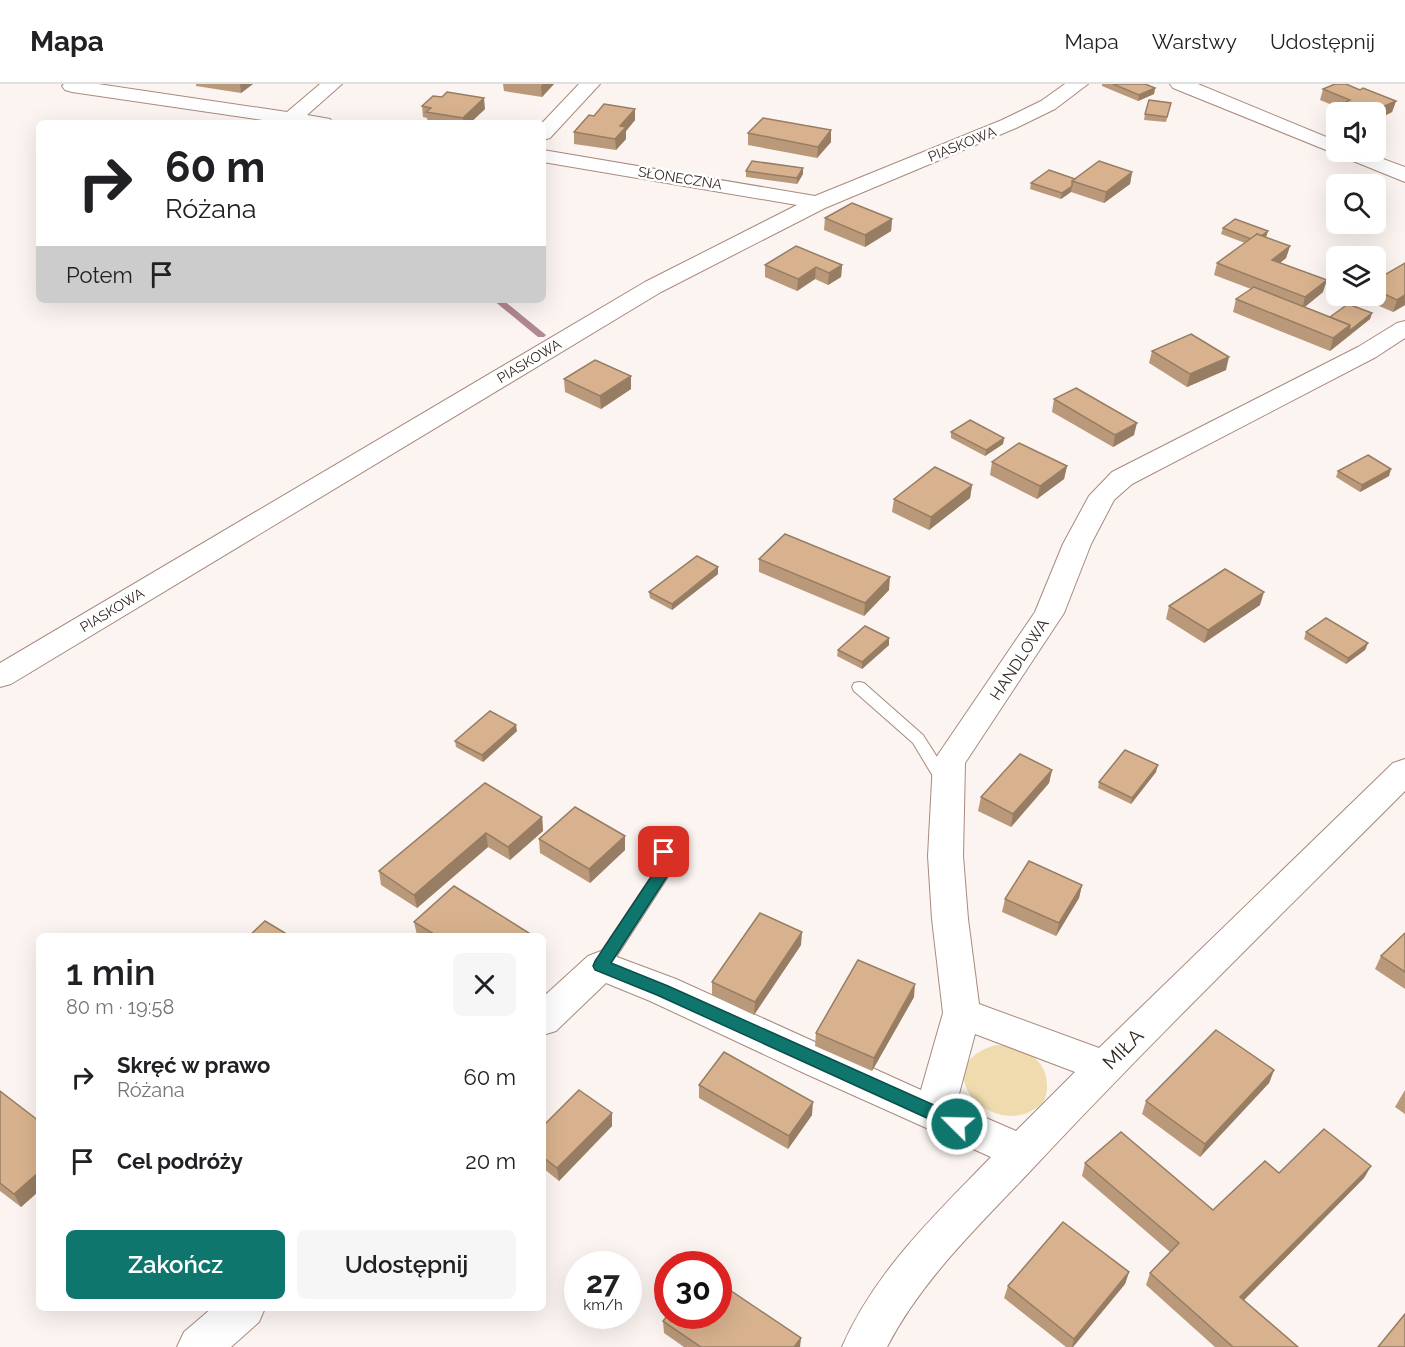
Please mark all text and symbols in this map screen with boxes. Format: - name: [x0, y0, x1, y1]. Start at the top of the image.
- text: Mapa: [30, 25, 104, 58]
- text: Mapa: [1064, 29, 1119, 54]
- text: Warstwy: [1152, 29, 1237, 54]
- text: Udostępnij: [1270, 29, 1375, 54]
- map controls: [1326, 102, 1386, 306]
- button: sound: [1326, 102, 1386, 162]
- street label: PIASKOWA: [926, 123, 999, 165]
- text: 60 m: [165, 143, 265, 192]
- icon: right: [66, 144, 144, 222]
- street label: SŁONECZNA: [637, 163, 724, 193]
- button: search: [1326, 174, 1386, 234]
- text: Różana: [165, 193, 256, 224]
- button: layers: [1326, 246, 1386, 306]
- icon: arrive: [145, 258, 178, 291]
- text: Potem: [66, 262, 133, 288]
- street label: PIASKOWA: [494, 335, 564, 386]
- street label: PIASKOWA: [77, 584, 147, 635]
- street label: HANDLOWA: [986, 615, 1053, 704]
- pin: [638, 826, 689, 877]
- icon: arrive: [647, 835, 680, 868]
- text: 1 min: [66, 951, 155, 993]
- button: close: [453, 953, 516, 1016]
- text: 80 m · 19:58: [66, 995, 174, 1019]
- street label: MIŁA: [1098, 1023, 1149, 1074]
- text: Skręć w prawo: [117, 1052, 270, 1078]
- icon: right: [66, 1061, 99, 1094]
- text: 60 m: [463, 1064, 516, 1090]
- text: Różana: [117, 1078, 185, 1102]
- position arrow: [925, 1092, 989, 1156]
- icon: arrive: [66, 1145, 99, 1178]
- text: Cel podróży: [117, 1148, 243, 1174]
- text: 20 m: [465, 1148, 516, 1174]
- button: Zakończ: [66, 1230, 285, 1299]
- button: Udostępnij: [297, 1230, 516, 1299]
- speed limit sign: 30: [654, 1251, 732, 1329]
- text: 27: [586, 1265, 620, 1300]
- text: km/h: [583, 1296, 623, 1314]

